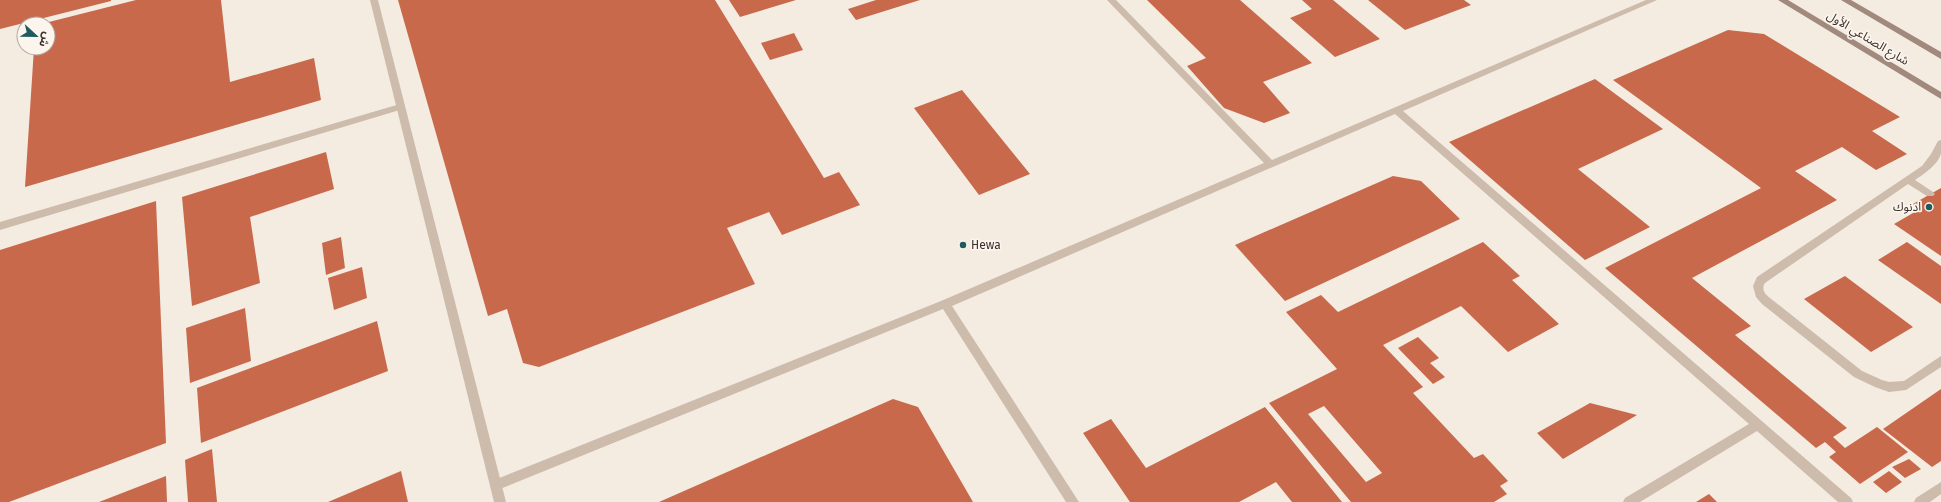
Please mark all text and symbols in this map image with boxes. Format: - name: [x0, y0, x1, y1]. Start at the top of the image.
- street label: شارع الصناعي الأول: [1823, 8, 1912, 70]
- north arrow: [16, 16, 56, 56]
- text: ش: [36, 30, 54, 49]
- place label: ادنوك: [1893, 200, 1921, 214]
- marker: ادنوك: [1924, 202, 1934, 212]
- place label: Hewa: [971, 238, 1001, 252]
- marker: Hewa: [958, 240, 968, 250]

